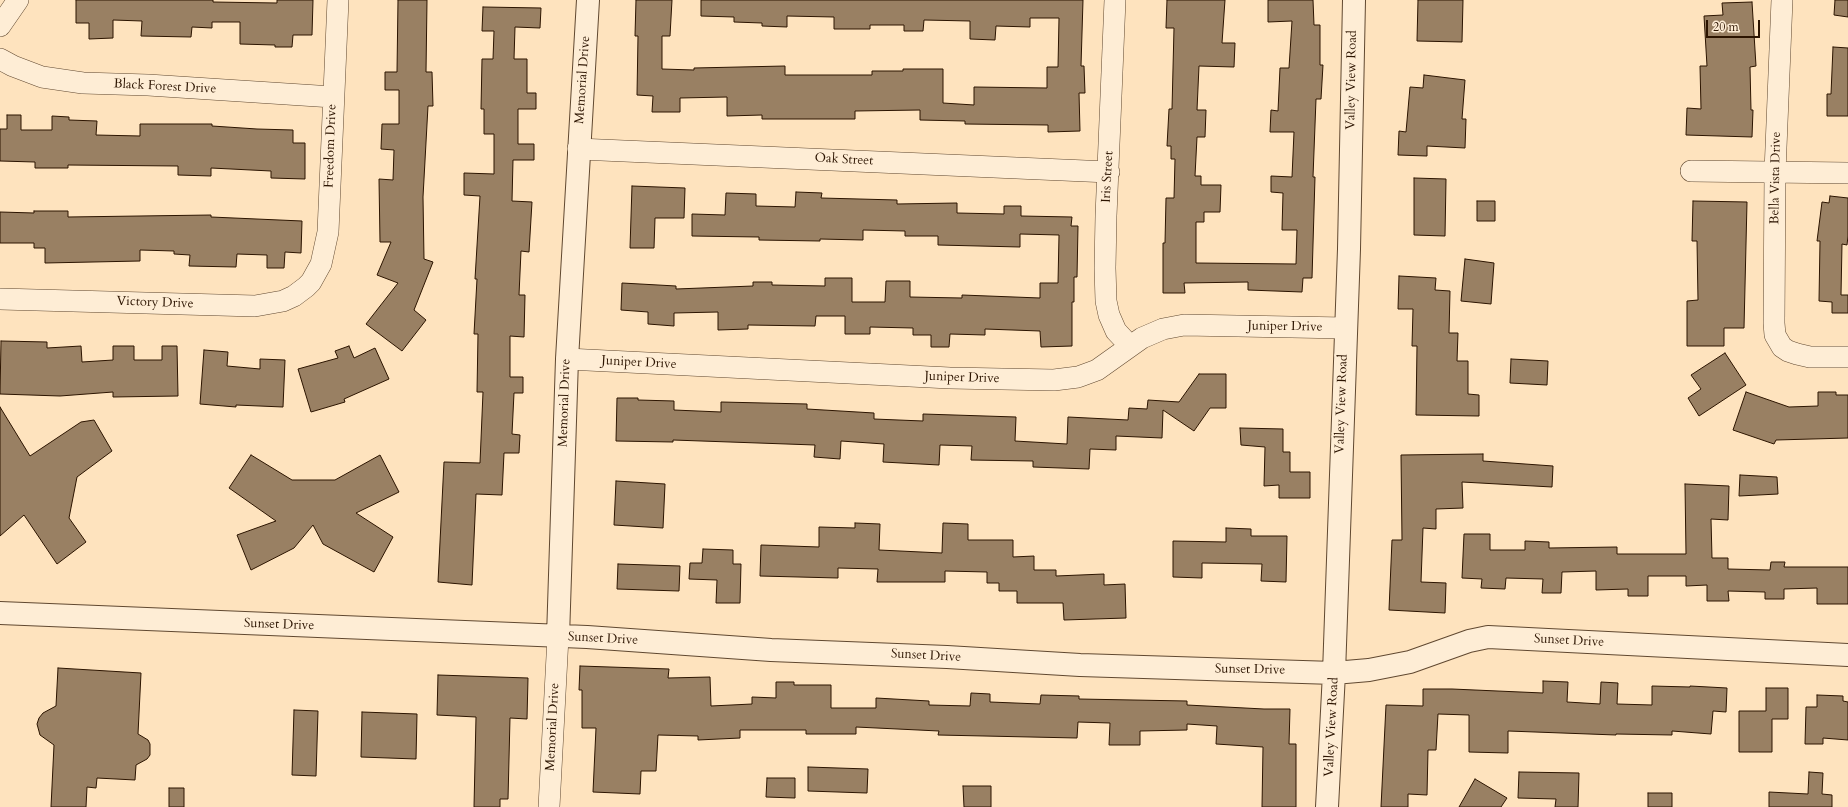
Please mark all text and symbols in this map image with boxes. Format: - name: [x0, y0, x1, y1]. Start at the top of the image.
- scale bar: [1708, 12, 1762, 38]
- text: 20 m: [1713, 19, 1739, 35]
- street label: Valley View Road: [1343, 30, 1361, 130]
- street label: Memorial Drive: [572, 35, 594, 125]
- street label: Black Forest Drive: [113, 77, 217, 97]
- street label: Freedom Drive: [322, 104, 340, 188]
- street label: Bella Vista Drive: [1767, 132, 1785, 224]
- street label: Oak Street: [814, 151, 874, 169]
- street label: Iris Street: [1099, 151, 1117, 203]
- street label: Victory Drive: [116, 294, 194, 312]
- street label: Juniper Drive: [1247, 319, 1323, 335]
- street label: Juniper Drive: [601, 353, 677, 373]
- street label: Valley View Road: [1332, 354, 1352, 454]
- street label: Memorial Drive: [556, 359, 574, 447]
- street label: Juniper Drive: [924, 369, 1000, 387]
- street label: Sunset Drive: [244, 616, 314, 634]
- street label: Sunset Drive: [567, 629, 639, 649]
- street label: Sunset Drive: [1533, 631, 1605, 651]
- street label: Sunset Drive: [890, 646, 962, 666]
- street label: Sunset Drive: [1215, 662, 1285, 678]
- street label: Valley View Road: [1322, 677, 1342, 777]
- street label: Memorial Drive: [543, 682, 563, 772]

